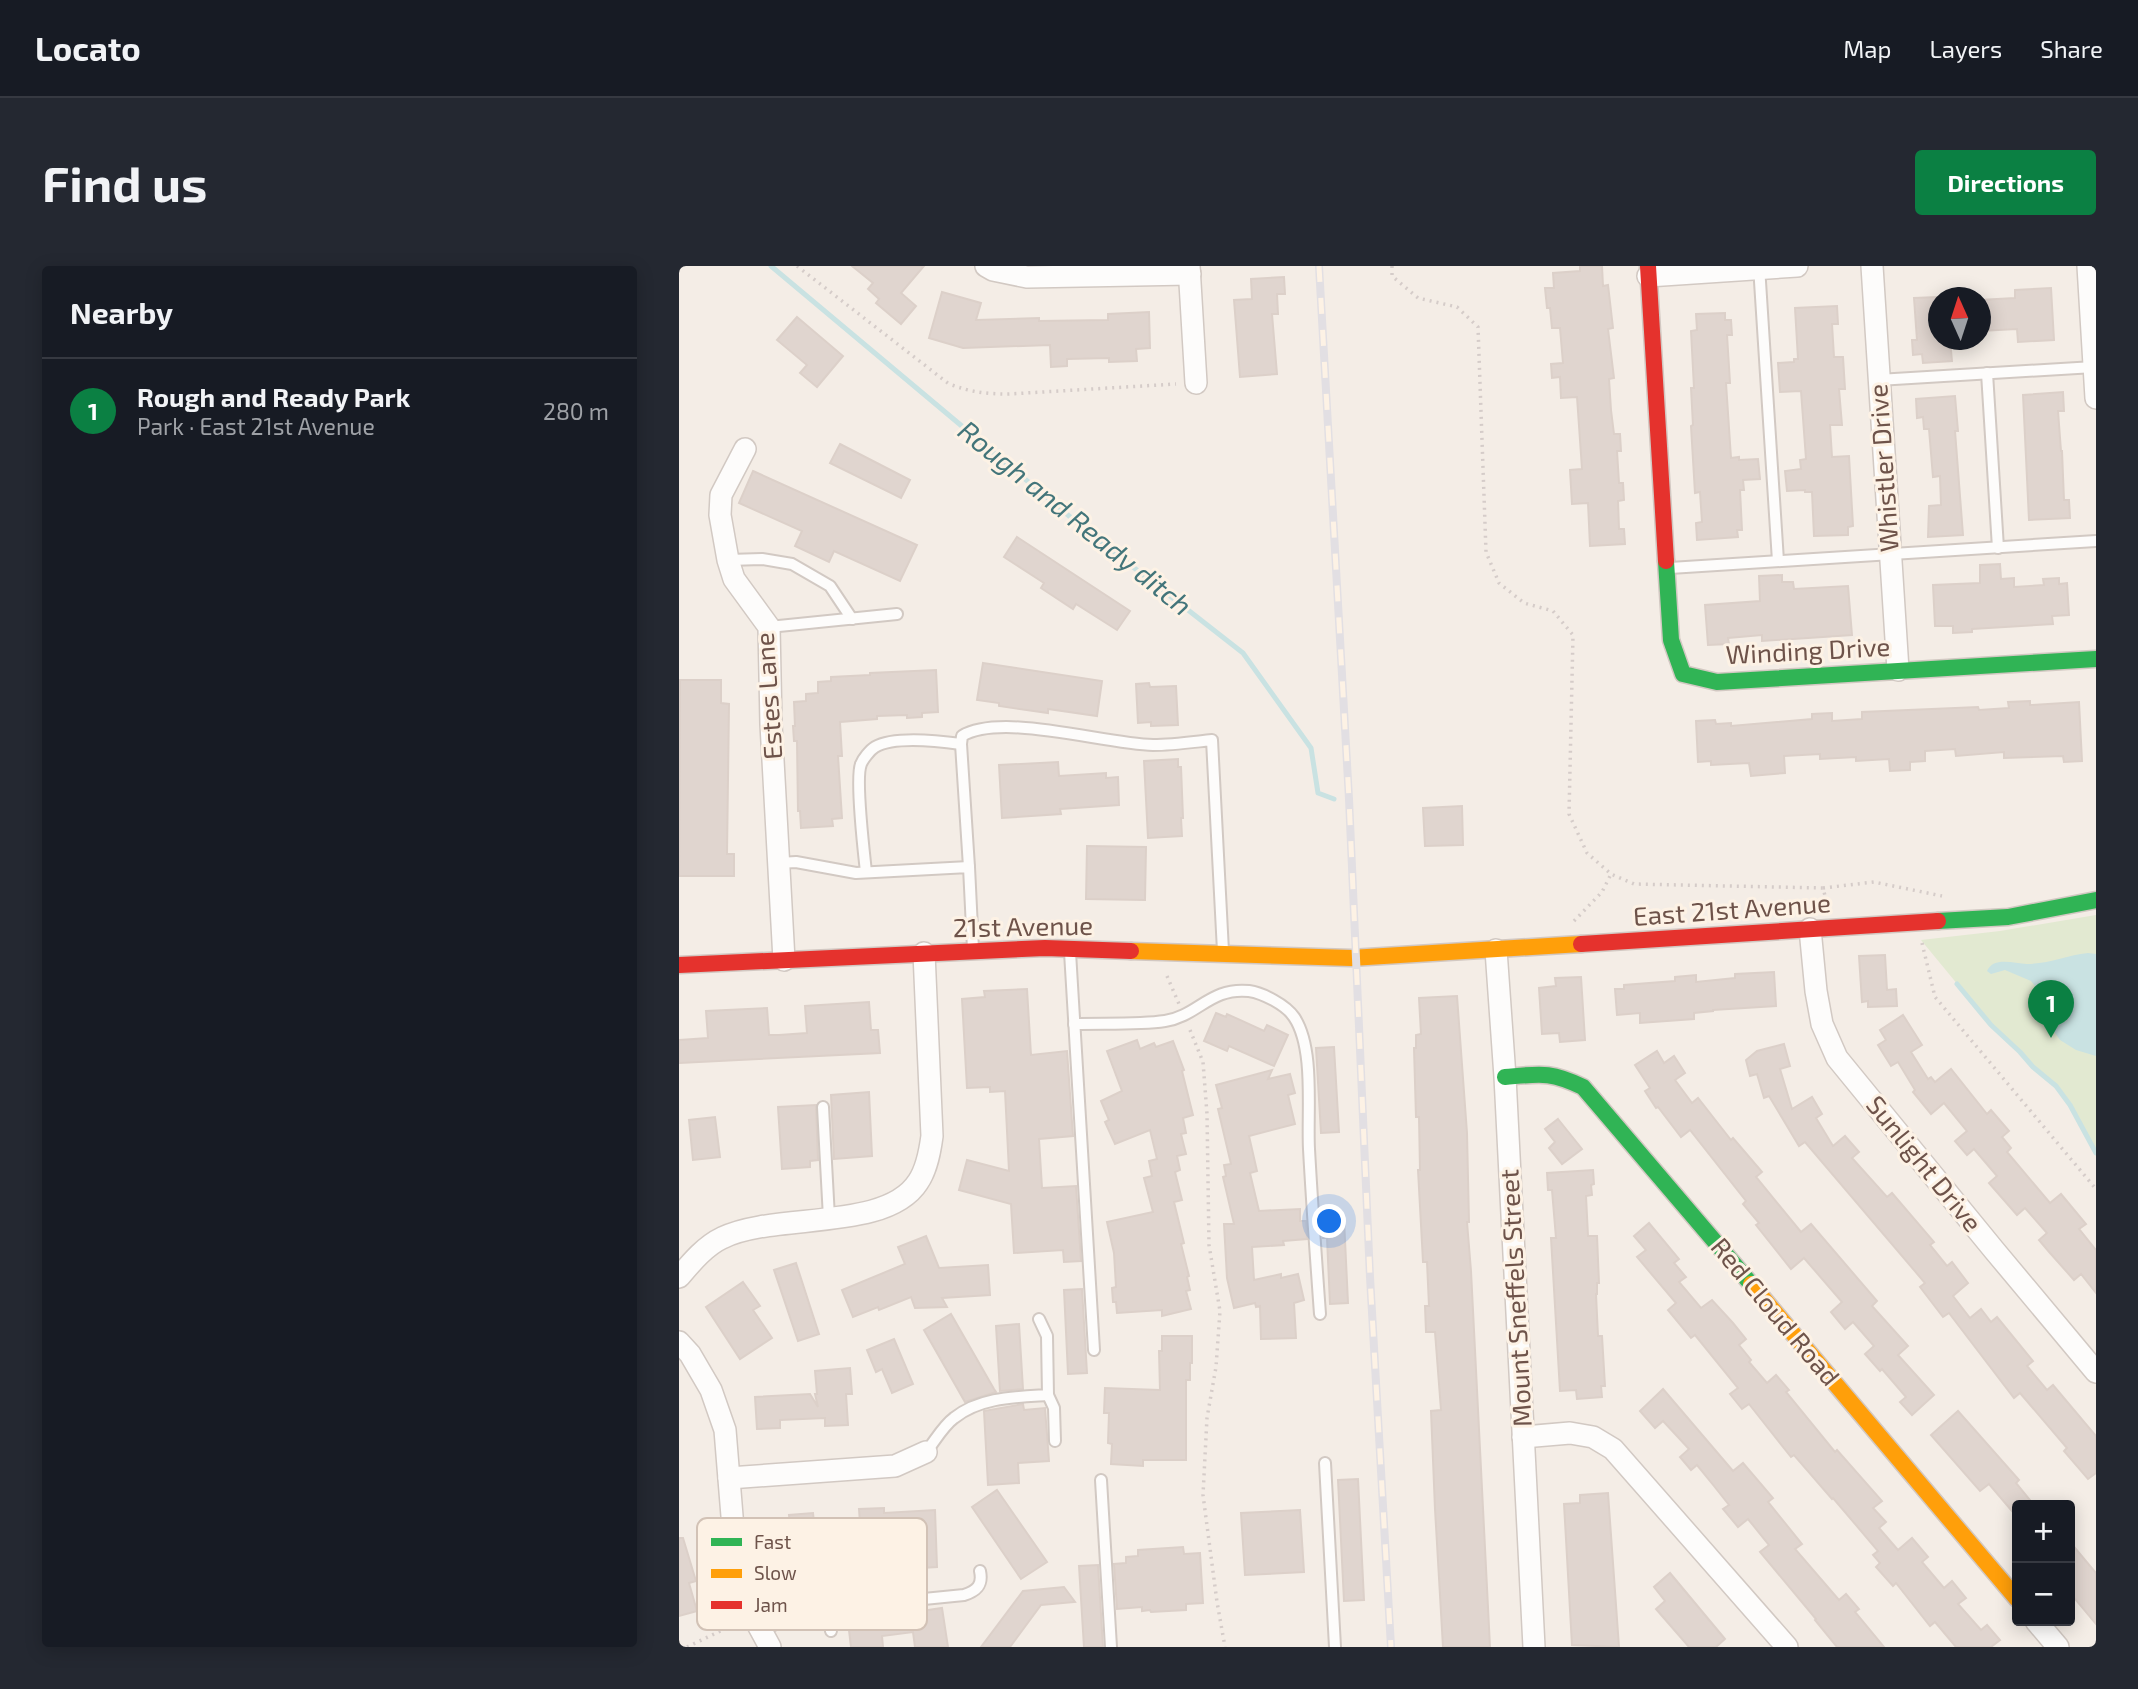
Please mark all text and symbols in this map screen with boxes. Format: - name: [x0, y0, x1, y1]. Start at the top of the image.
- text: Locato: [35, 28, 141, 68]
- text: Map: [1843, 34, 1891, 63]
- text: Layers: [1929, 34, 2002, 63]
- text: Share: [2040, 34, 2103, 63]
- button: Directions: [1915, 150, 2096, 215]
- text: Find us: [42, 153, 207, 212]
- north arrow: [1928, 287, 1991, 350]
- text: Nearby: [70, 294, 173, 330]
- text: Rough and Ready Park: [137, 381, 410, 412]
- street label: Whistler Drive: [1861, 383, 1904, 553]
- text: 1: [88, 397, 98, 425]
- text: 280 m: [543, 397, 609, 425]
- text: Park · East 21st Avenue: [137, 412, 375, 440]
- water label: Rough and Ready ditch: [952, 413, 1199, 622]
- street label: Winding Drive: [1725, 630, 1891, 669]
- street label: Estes Lane: [748, 631, 787, 761]
- street label: East 21st Avenue: [1632, 886, 1832, 931]
- street label: 21st Avenue: [953, 909, 1093, 942]
- pin: 1: [2028, 980, 2074, 1038]
- street label: Sunlight Drive: [1861, 1089, 1989, 1237]
- street label: Mount Sneffels Street: [1492, 1168, 1537, 1428]
- your location: [1312, 1204, 1346, 1238]
- street label: Red Cloud Road: [1705, 1231, 1847, 1391]
- map controls: [2012, 1500, 2075, 1626]
- button: +: [2012, 1500, 2075, 1563]
- legend: [697, 1518, 927, 1630]
- text: Fast: [754, 1530, 791, 1553]
- text: Slow: [754, 1561, 797, 1584]
- button: −: [2012, 1563, 2075, 1626]
- text: Jam: [754, 1593, 788, 1616]

